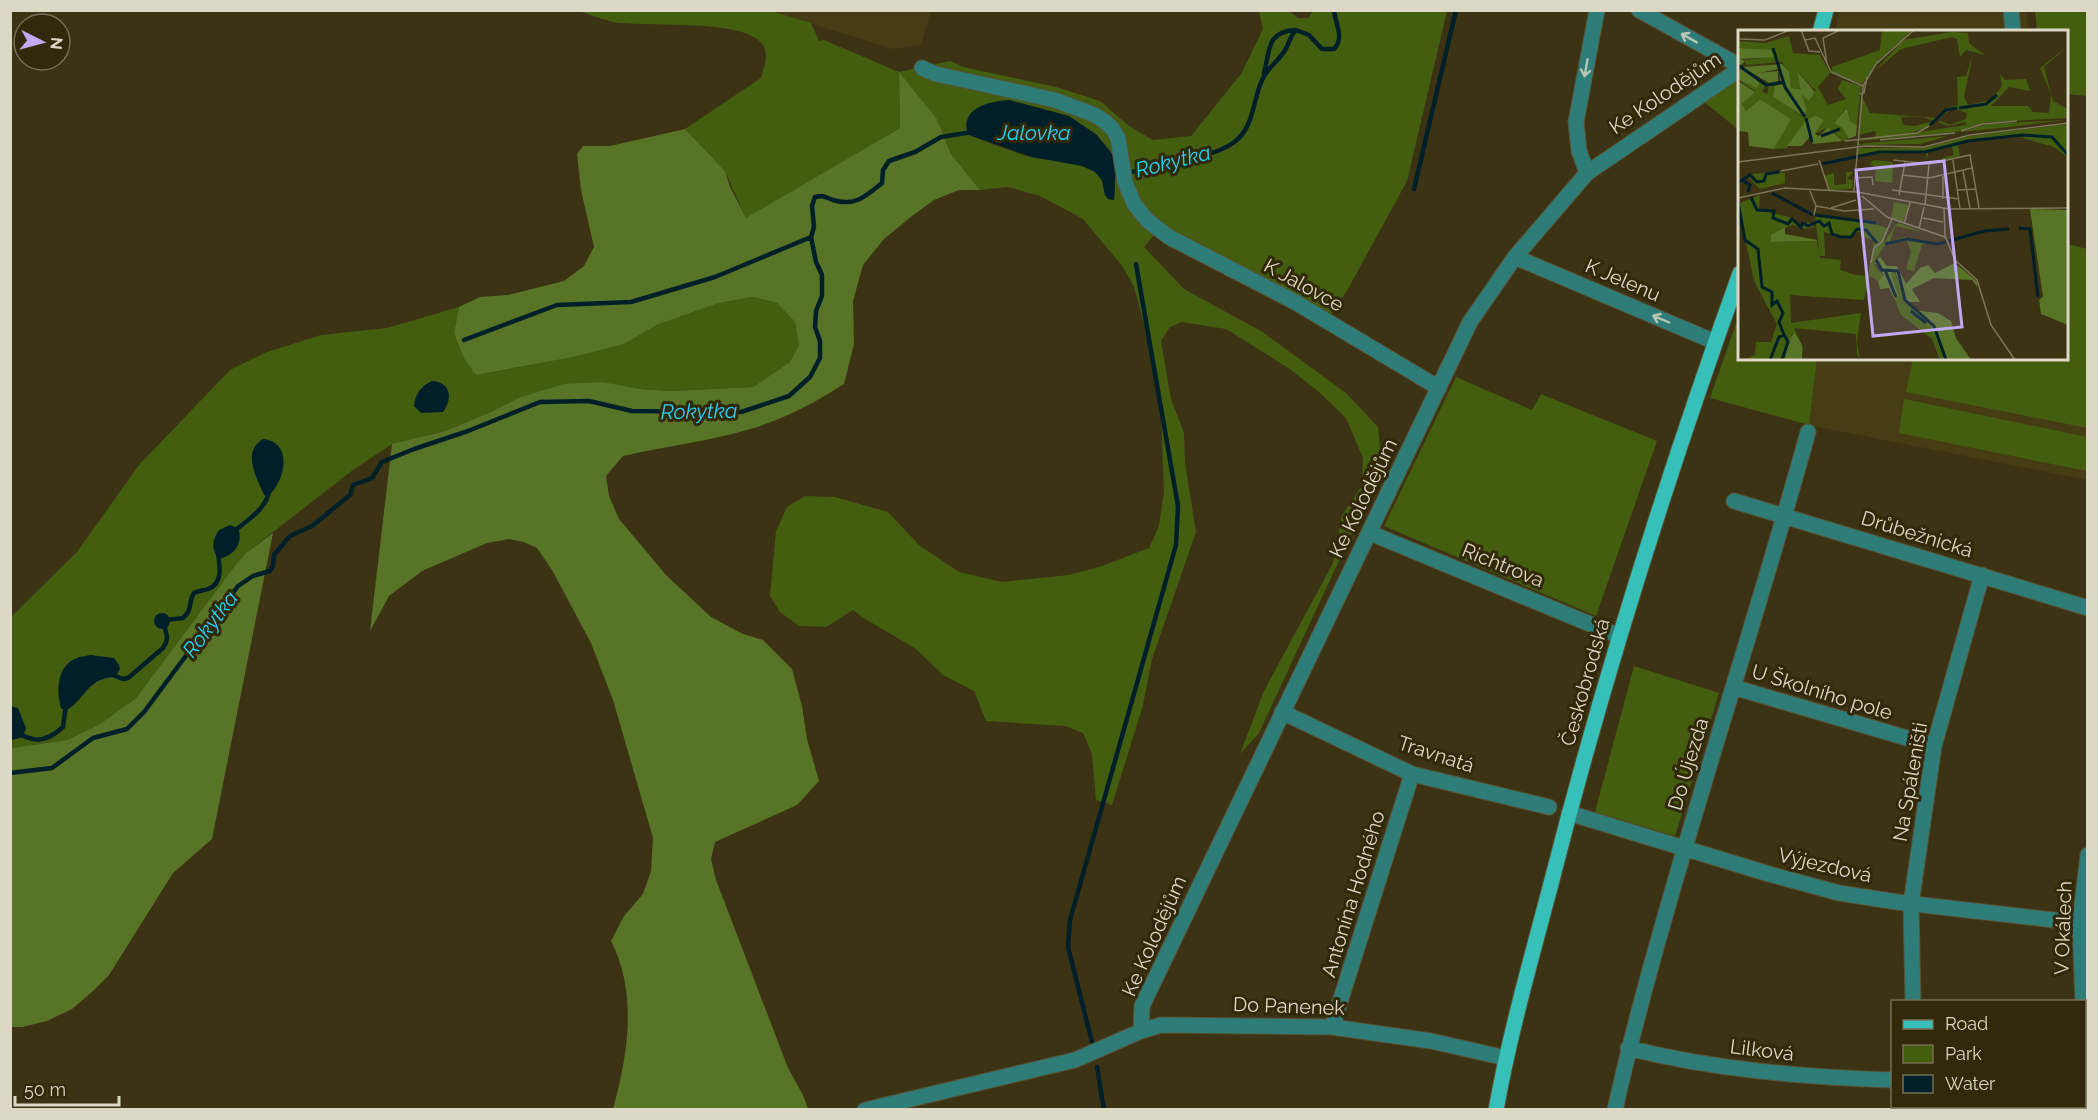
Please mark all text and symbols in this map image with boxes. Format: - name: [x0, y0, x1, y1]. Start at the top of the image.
- north arrow: [12, 12, 72, 72]
- inset map: [1738, 30, 2068, 360]
- one-way arrow: [1681, 32, 1698, 44]
- text: N: [46, 36, 67, 51]
- street label: Ke Kolodějům: [1605, 47, 1725, 139]
- one-way arrow: [1580, 58, 1591, 77]
- water label: Jalovka: [996, 120, 1071, 145]
- water label: Rokytka: [1133, 140, 1213, 182]
- street label: K Jalovce: [1260, 253, 1348, 317]
- street label: K Jelenu: [1582, 254, 1664, 306]
- one-way arrow: [1652, 313, 1671, 324]
- water label: Rokytka: [660, 398, 738, 424]
- street label: Ke Kolodějům: [1324, 435, 1402, 561]
- street label: Drůbežnická: [1858, 506, 1976, 562]
- street label: Richtrova: [1459, 538, 1547, 592]
- water label: Rokytka: [177, 586, 243, 662]
- street label: Českobrodská: [1554, 615, 1615, 749]
- street label: U Školního pole: [1749, 658, 1896, 725]
- street label: Do Újezda: [1663, 715, 1713, 813]
- street label: Na Spáleništi: [1888, 721, 1932, 843]
- street label: Travnatá: [1395, 730, 1477, 778]
- street label: Antonína Hodného: [1316, 808, 1390, 980]
- street label: Výjezdová: [1776, 843, 1874, 887]
- street label: Ke Kolodějům: [1117, 872, 1191, 1000]
- street label: V Okálech: [2049, 880, 2077, 976]
- street label: Do Panenek: [1233, 992, 1346, 1020]
- legend: [1891, 1000, 2086, 1108]
- text: Road: [1945, 1013, 1988, 1034]
- street label: Lilková: [1729, 1034, 1795, 1066]
- text: Park: [1945, 1043, 1982, 1064]
- scale bar: [15, 1069, 118, 1107]
- text: Water: [1945, 1073, 1996, 1094]
- text: 50 m: [24, 1079, 66, 1100]

